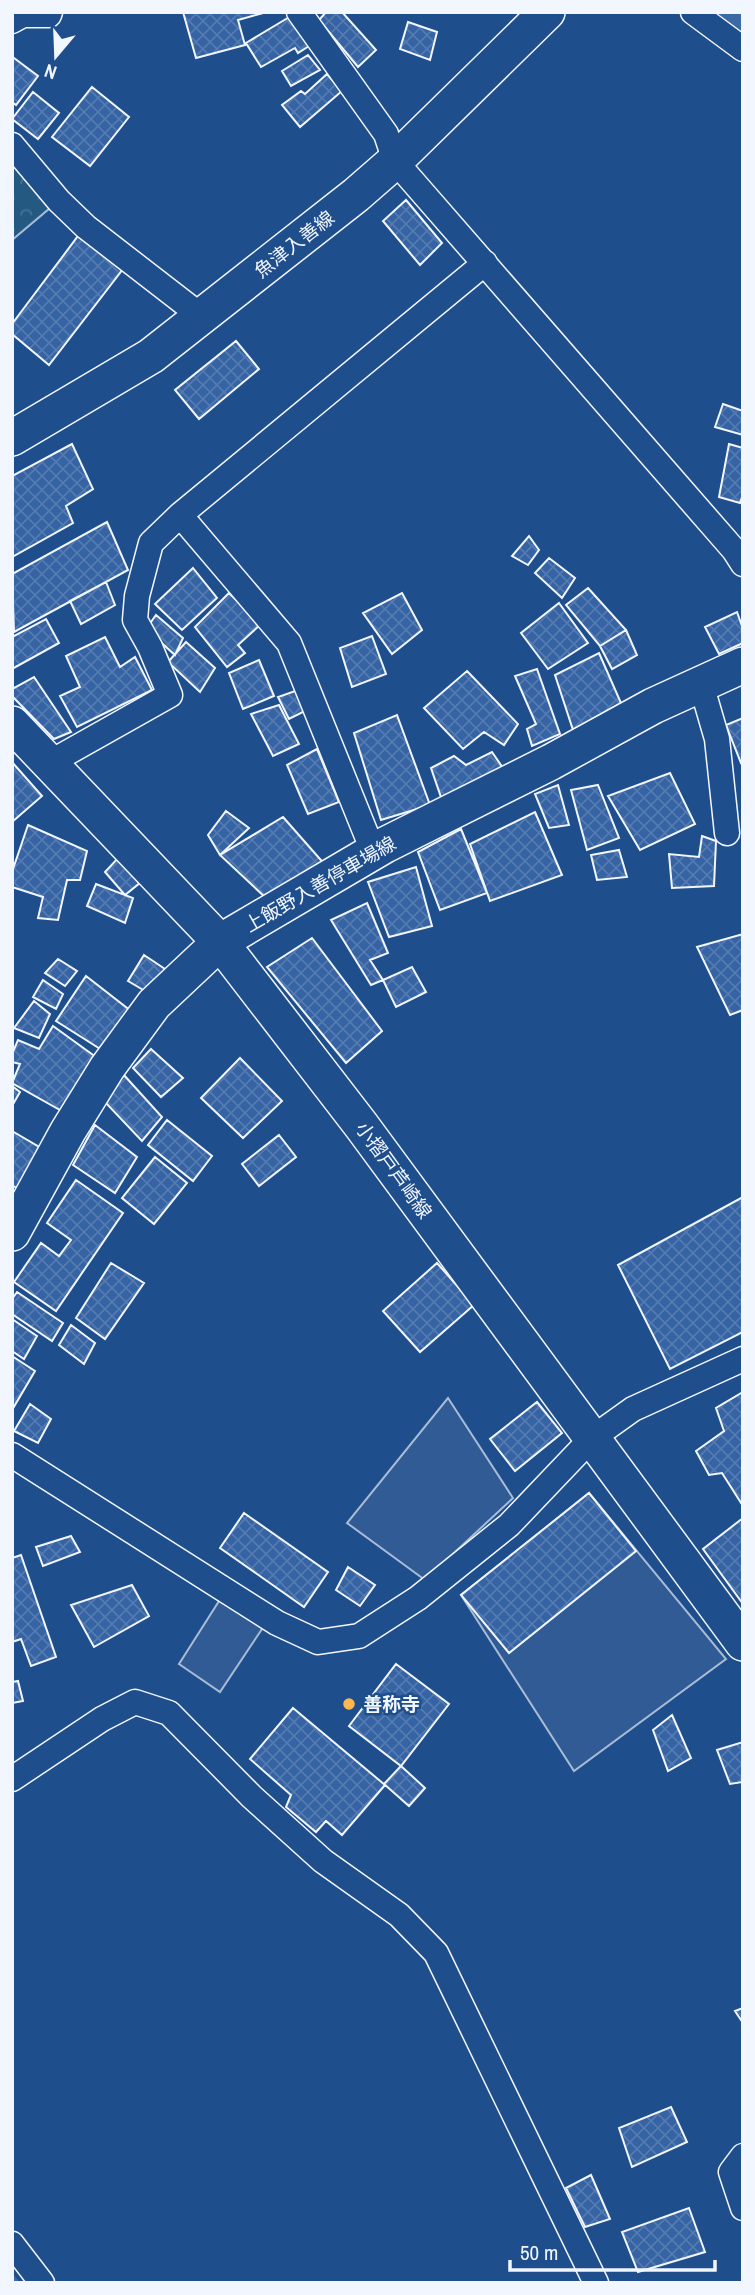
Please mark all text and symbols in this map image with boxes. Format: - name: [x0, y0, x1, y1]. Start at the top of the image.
- north arrow: [21, 21, 91, 91]
- text: N: [41, 58, 60, 86]
- street label: 魚津入善線: [249, 205, 339, 283]
- street label: 上飯野入善停車場線: [239, 830, 401, 938]
- street label: 小摺戸芦崎線: [350, 1116, 438, 1224]
- place label: 善称寺: [363, 1691, 420, 1717]
- marker: 善称寺: [341, 1696, 357, 1712]
- scale bar: [510, 2228, 715, 2272]
- text: 50 m: [520, 2238, 558, 2267]

